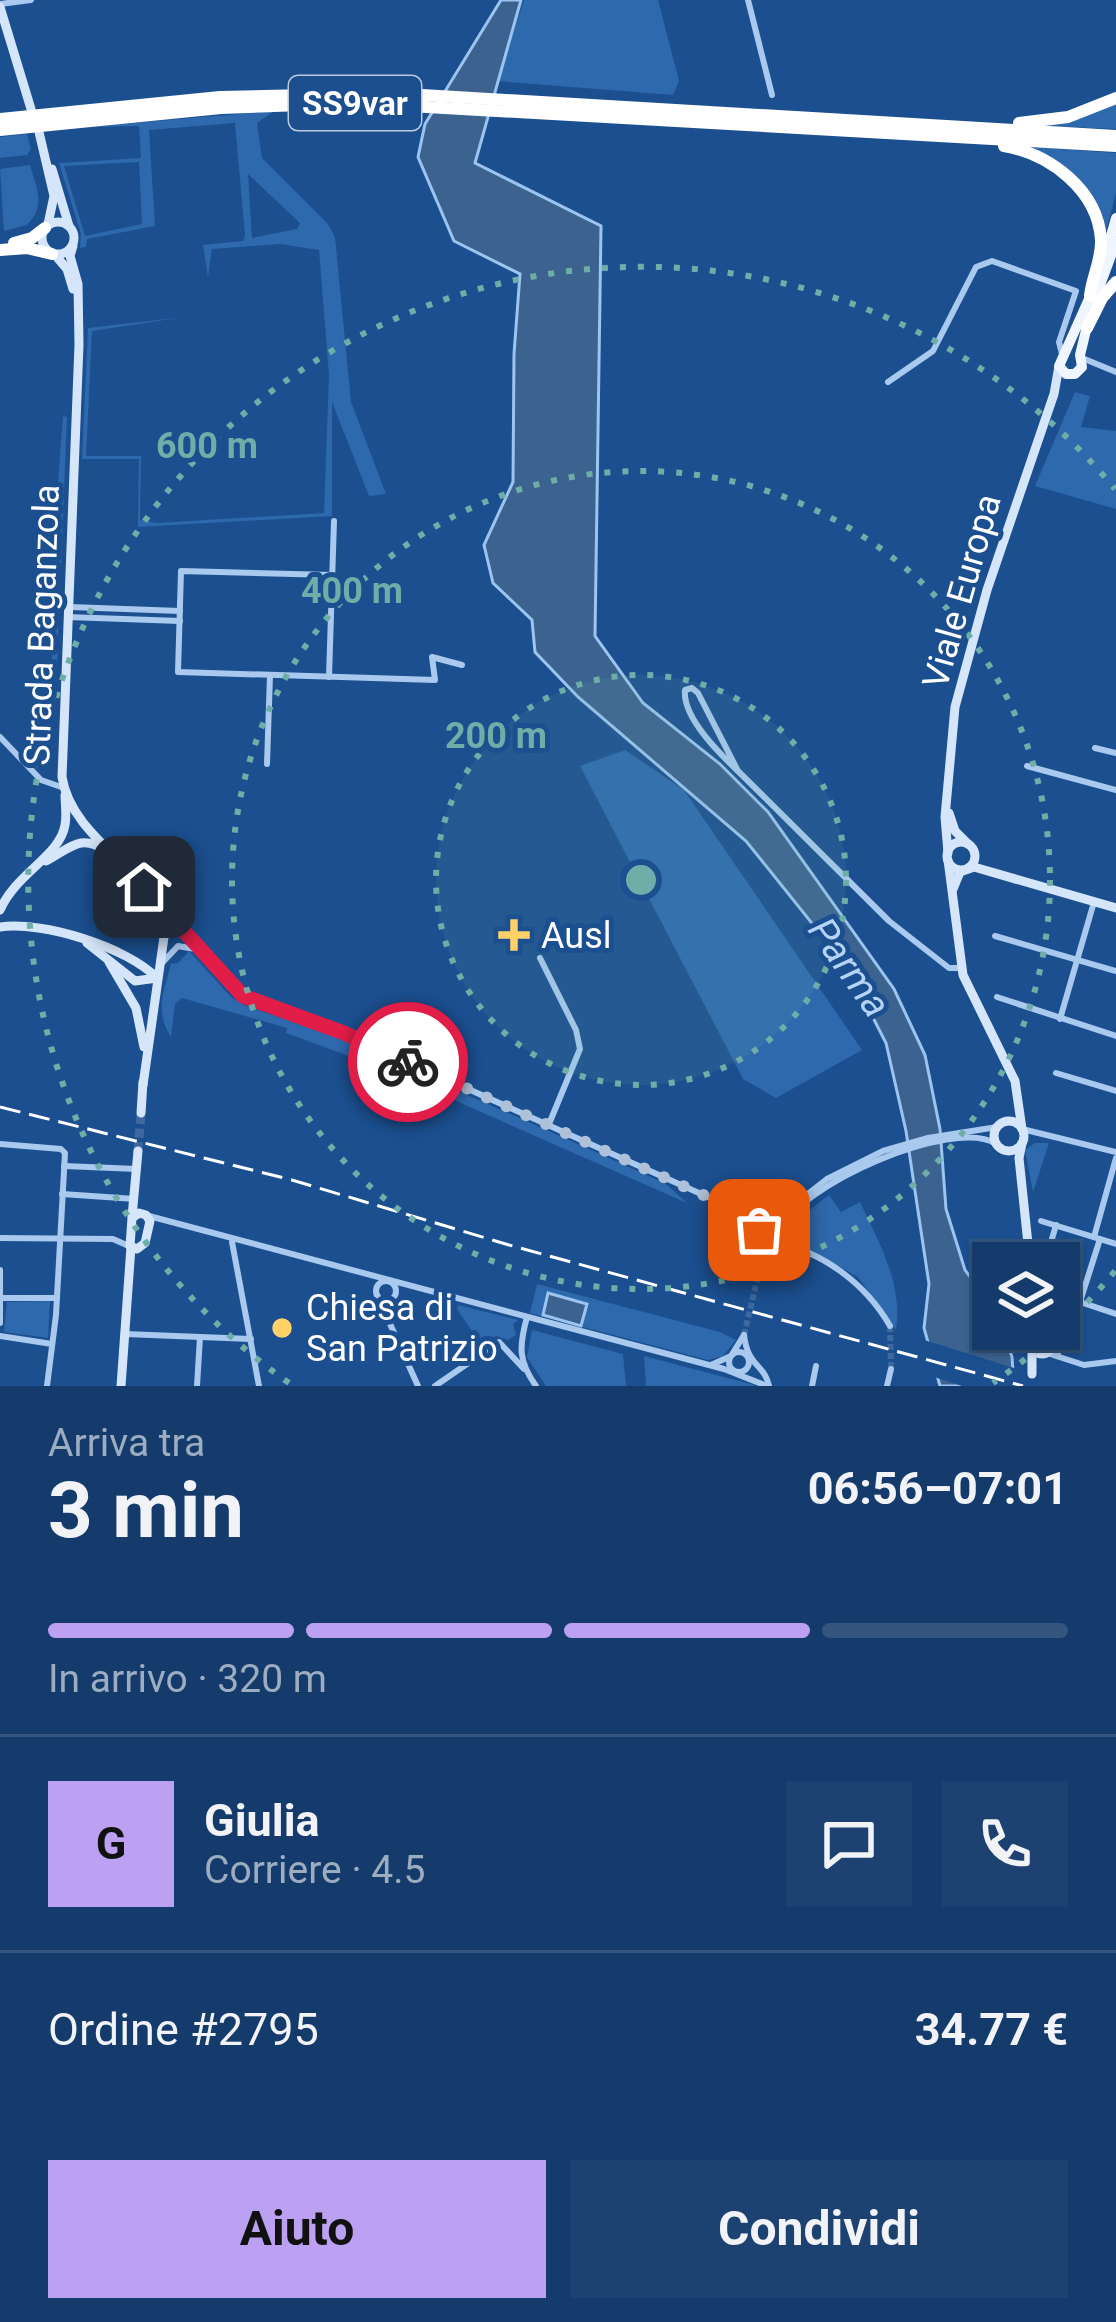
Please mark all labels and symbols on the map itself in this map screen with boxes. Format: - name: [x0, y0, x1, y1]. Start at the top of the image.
- road number: SS9var: [289, 76, 421, 130]
- text: 600 m: [156, 425, 258, 467]
- street label: Strada Baganzola: [16, 484, 68, 766]
- street label: Viale Europa: [914, 489, 1010, 693]
- text: 400 m: [301, 570, 403, 612]
- text: 200 m: [445, 715, 547, 757]
- pin: [93, 836, 195, 938]
- centre of rings: [620, 859, 662, 901]
- water label: Parma: [799, 909, 900, 1026]
- place label: Ausl: [541, 915, 611, 957]
- marker: Ausl: [498, 919, 530, 951]
- courier: [348, 1002, 468, 1122]
- pin: [708, 1179, 810, 1281]
- place label: Chiesa di San Patrizio: [306, 1287, 498, 1370]
- marker: Chiesa di San Patrizio: [269, 1315, 295, 1341]

